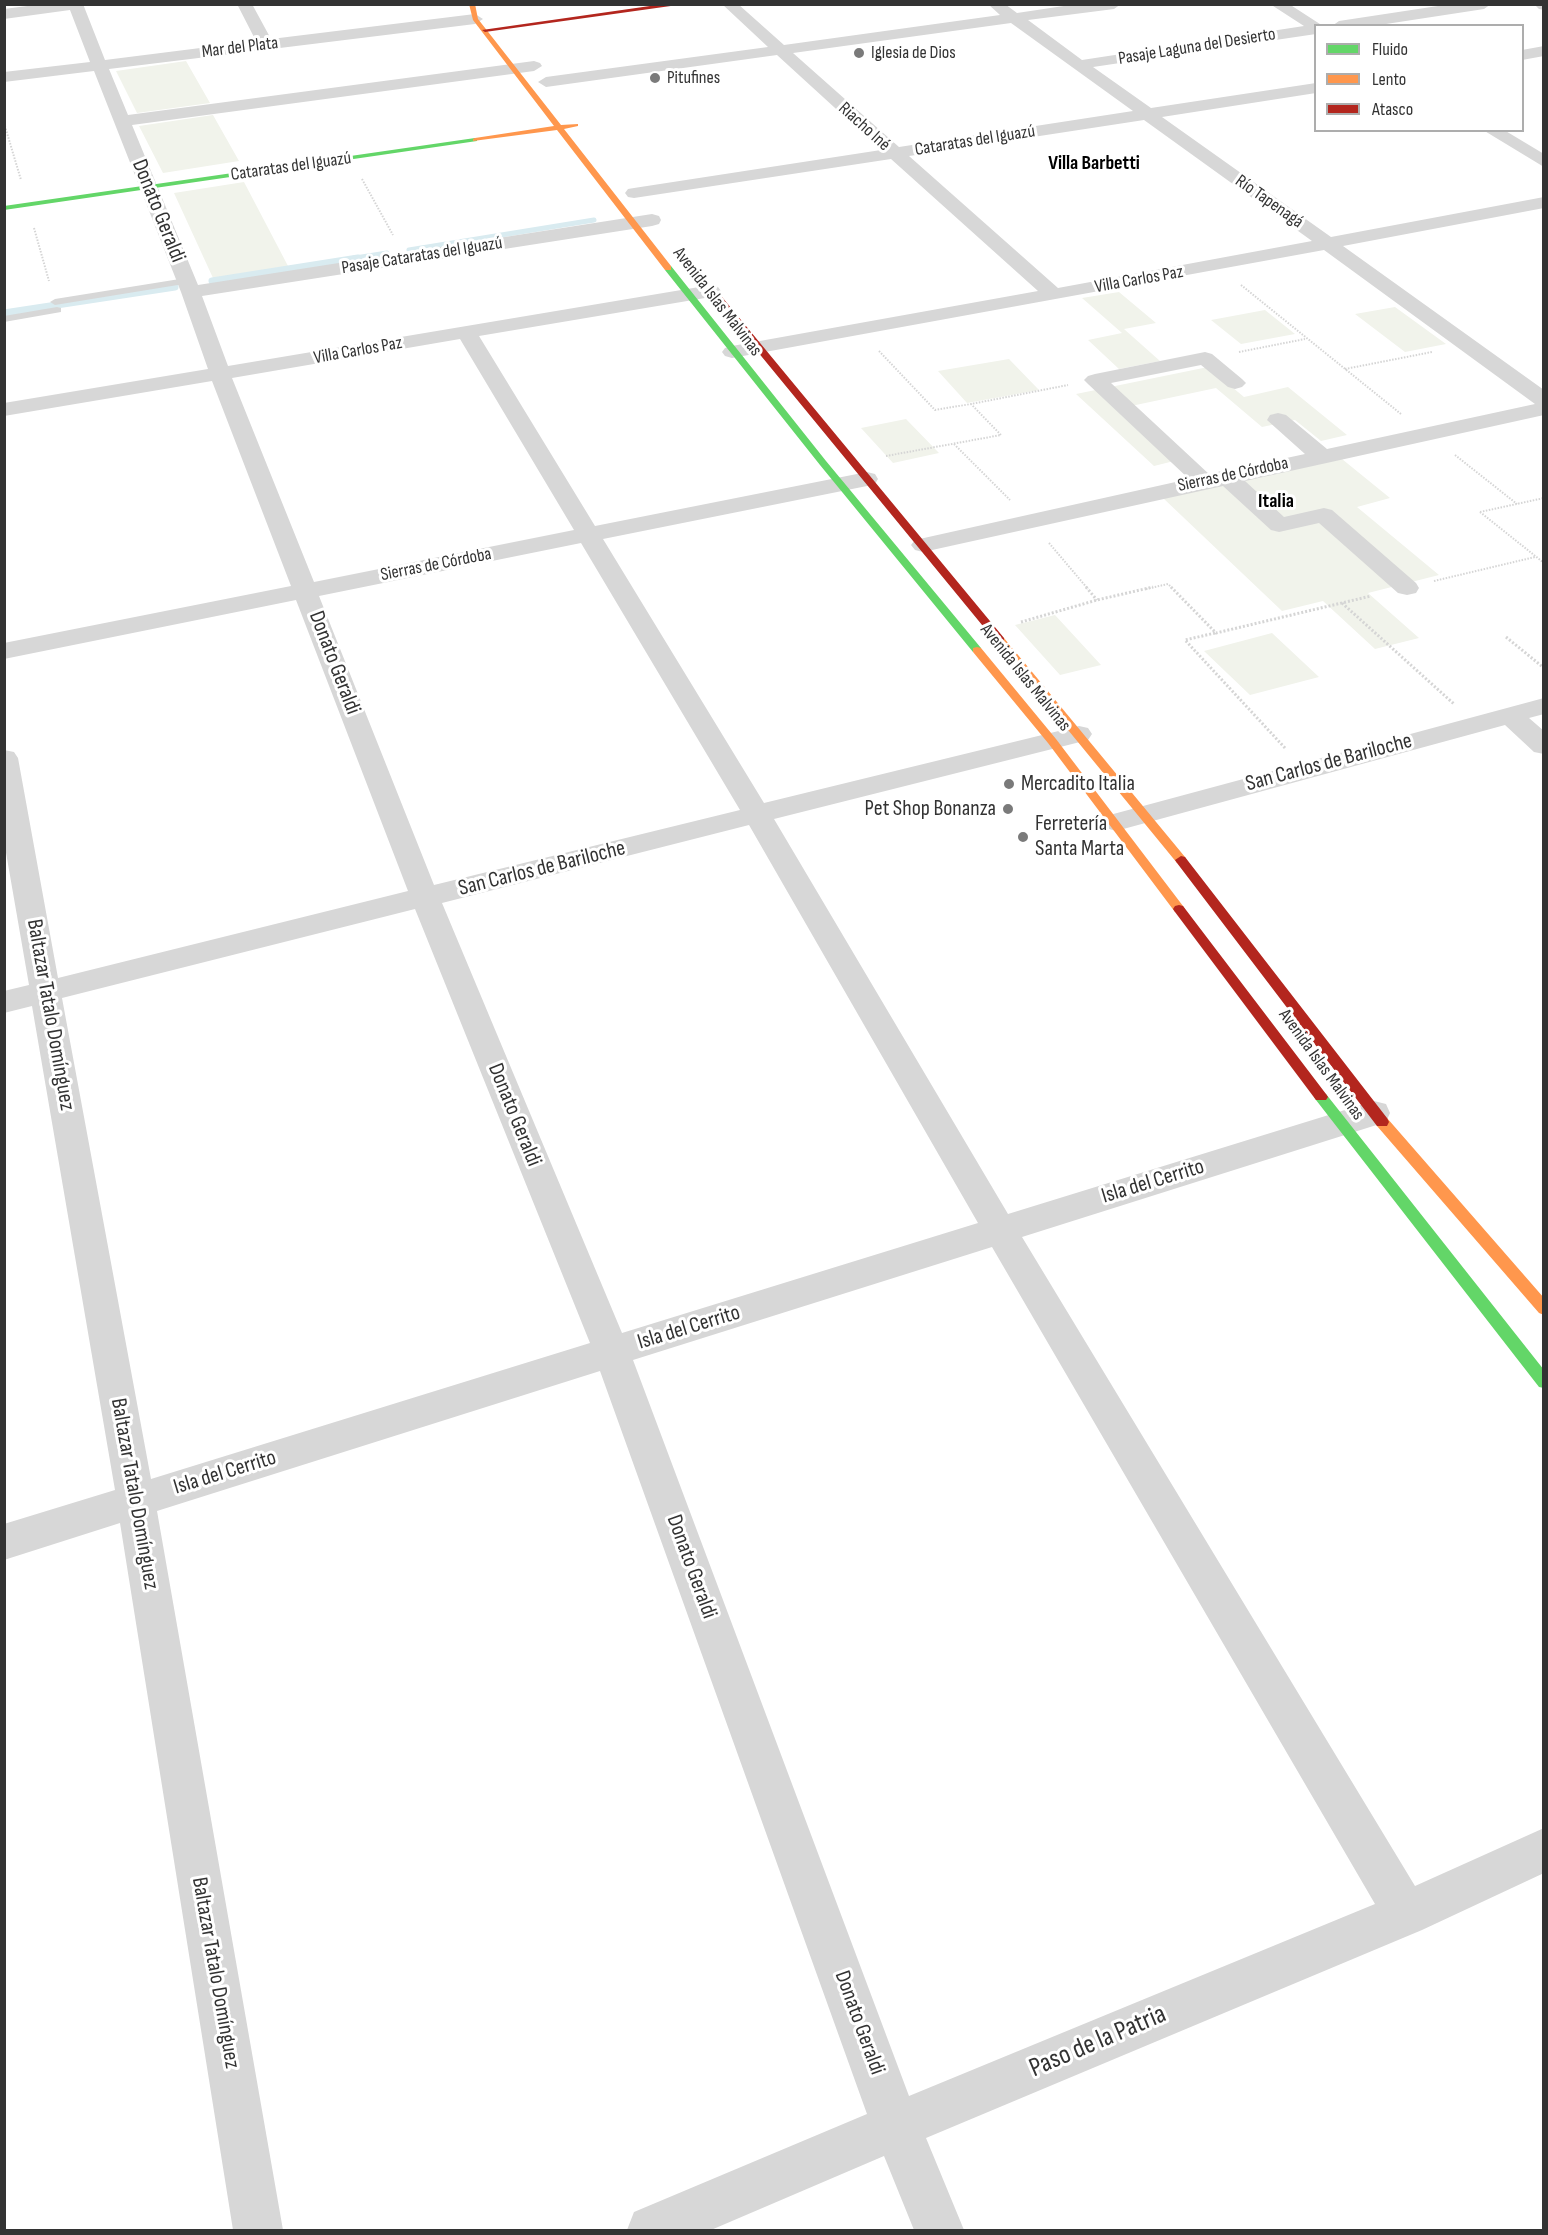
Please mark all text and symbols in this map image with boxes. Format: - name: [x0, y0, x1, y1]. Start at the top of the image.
- street label: Pasaje Laguna del Desierto: [1117, 24, 1277, 70]
- legend: [1314, 24, 1524, 132]
- street label: Mar del Plata: [201, 33, 279, 63]
- text: Fluido: [1372, 39, 1408, 60]
- place label: Iglesia de Dios: [871, 42, 956, 64]
- marker: Iglesia de Dios: [852, 46, 866, 60]
- place label: Pitufines: [667, 67, 720, 89]
- text: Lento: [1372, 69, 1406, 90]
- marker: Pitufines: [648, 71, 662, 85]
- street label: Riacho Iné: [834, 98, 894, 156]
- text: Atasco: [1372, 99, 1413, 120]
- street label: Cataratas del Iguazú: [913, 121, 1037, 161]
- street label: Cataratas del Iguazú: [229, 148, 353, 186]
- district label: Villa Barbetti: [1048, 152, 1140, 176]
- street label: Donato Geraldi: [125, 156, 191, 266]
- street label: Río Tapenagá: [1231, 171, 1307, 233]
- street label: Pasaje Cataratas del Iguazú: [340, 233, 504, 279]
- street label: Avenida Islas Malvinas: [668, 243, 766, 361]
- street label: Villa Carlos Paz: [1093, 262, 1185, 298]
- street label: Villa Carlos Paz: [312, 333, 404, 369]
- street label: Sierras de Córdoba: [1176, 453, 1290, 497]
- district label: Italia: [1258, 490, 1294, 514]
- street label: Sierras de Córdoba: [379, 544, 493, 586]
- street label: Donato Geraldi: [302, 608, 366, 718]
- street label: Avenida Islas Malvinas: [975, 620, 1075, 736]
- street label: San Carlos de Bariloche: [1243, 728, 1415, 798]
- place label: Mercadito Italia: [1021, 771, 1135, 797]
- marker: Mercadito Italia: [1002, 777, 1016, 791]
- place label: Pet Shop Bonanza: [865, 796, 996, 822]
- marker: Pet Shop Bonanza: [1001, 802, 1015, 816]
- place label: Ferretería Santa Marta: [1035, 811, 1124, 862]
- marker: Ferretería Santa Marta: [1016, 830, 1030, 844]
- street label: San Carlos de Bariloche: [456, 836, 628, 902]
- street label: Baltazar Tatalo Domínguez: [20, 917, 80, 1113]
- street label: Avenida Islas Malvinas: [1273, 1005, 1369, 1125]
- street label: Donato Geraldi: [481, 1060, 547, 1170]
- street label: Isla del Cerrito: [1099, 1154, 1207, 1210]
- street label: Isla del Cerrito: [635, 1300, 743, 1356]
- street label: Baltazar Tatalo Domínguez: [104, 1396, 164, 1592]
- street label: Isla del Cerrito: [171, 1445, 279, 1501]
- street label: Donato Geraldi: [660, 1511, 722, 1623]
- street label: Baltazar Tatalo Domínguez: [185, 1875, 245, 2071]
- street label: Donato Geraldi: [828, 1967, 890, 2079]
- street label: Paso de la Patria: [1025, 1999, 1171, 2085]

